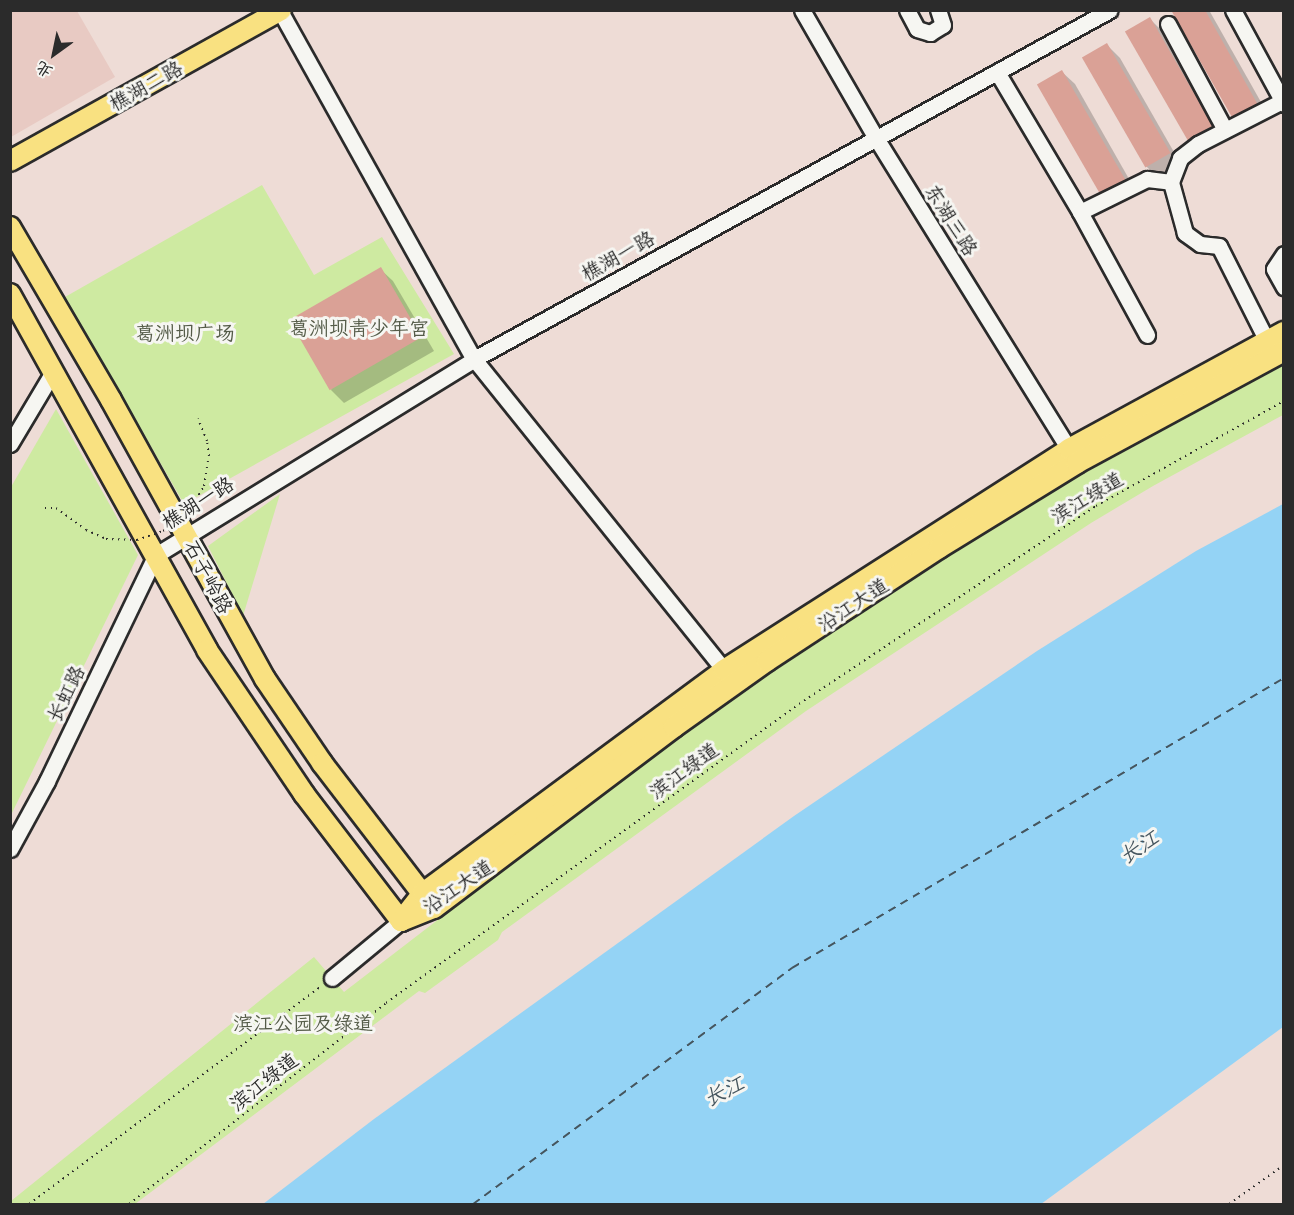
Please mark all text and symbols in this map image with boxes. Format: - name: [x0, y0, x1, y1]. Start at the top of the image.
- north arrow: [24, 24, 84, 84]
- text: 北: [29, 53, 59, 86]
- street label: 樵湖二路: [105, 56, 187, 116]
- street label: 东湖三路: [920, 180, 982, 260]
- street label: 樵湖一路: [577, 226, 659, 286]
- park label: 葛洲坝青少年宫: [289, 316, 429, 340]
- park label: 葛洲坝广场: [135, 321, 235, 345]
- street label: 滨江绿道: [1047, 467, 1127, 529]
- street label: 樵湖一路: [158, 472, 238, 534]
- street label: 石子岭路: [179, 536, 237, 618]
- street label: 沿江大道: [813, 573, 893, 637]
- street label: 长虹路: [42, 662, 90, 726]
- street label: 滨江绿道: [645, 738, 723, 804]
- water label: 长江: [1115, 825, 1163, 869]
- street label: 沿江大道: [418, 855, 498, 919]
- park label: 滨江公园及绿道: [233, 1011, 373, 1035]
- street label: 滨江绿道: [225, 1048, 303, 1116]
- water label: 长江: [700, 1070, 748, 1112]

